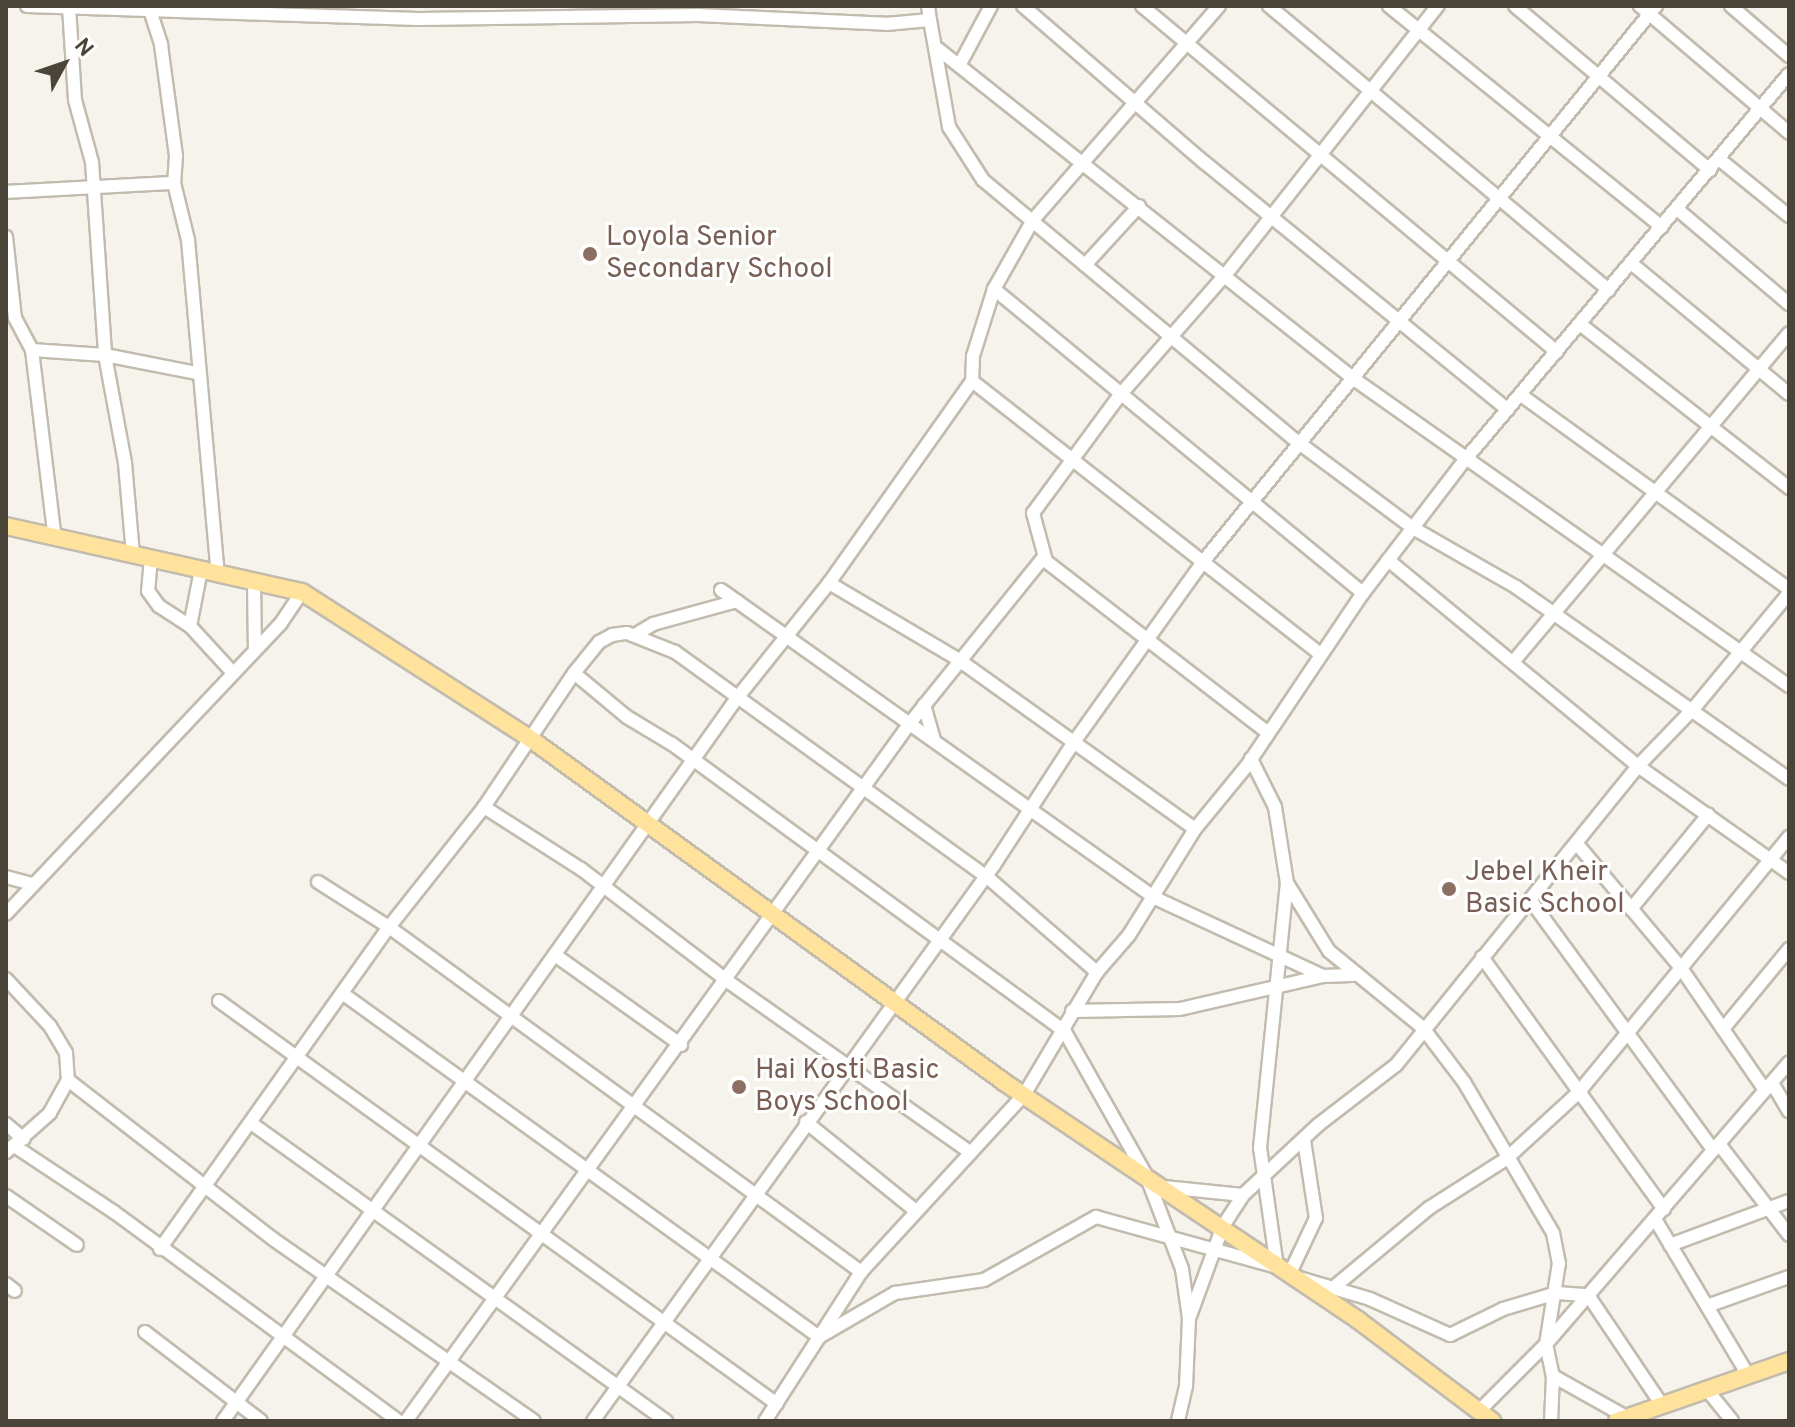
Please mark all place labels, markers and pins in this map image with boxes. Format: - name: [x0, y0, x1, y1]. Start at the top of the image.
- place label: Loyola Senior Secondary School: [606, 221, 833, 287]
- marker: Loyola Senior Secondary School: [581, 245, 599, 263]
- place label: Jebel Kheir Basic School: [1465, 856, 1625, 922]
- marker: Jebel Kheir Basic School: [1440, 880, 1458, 898]
- place label: Hai Kosti Basic Boys School: [755, 1054, 939, 1120]
- marker: Hai Kosti Basic Boys School: [730, 1078, 748, 1096]

